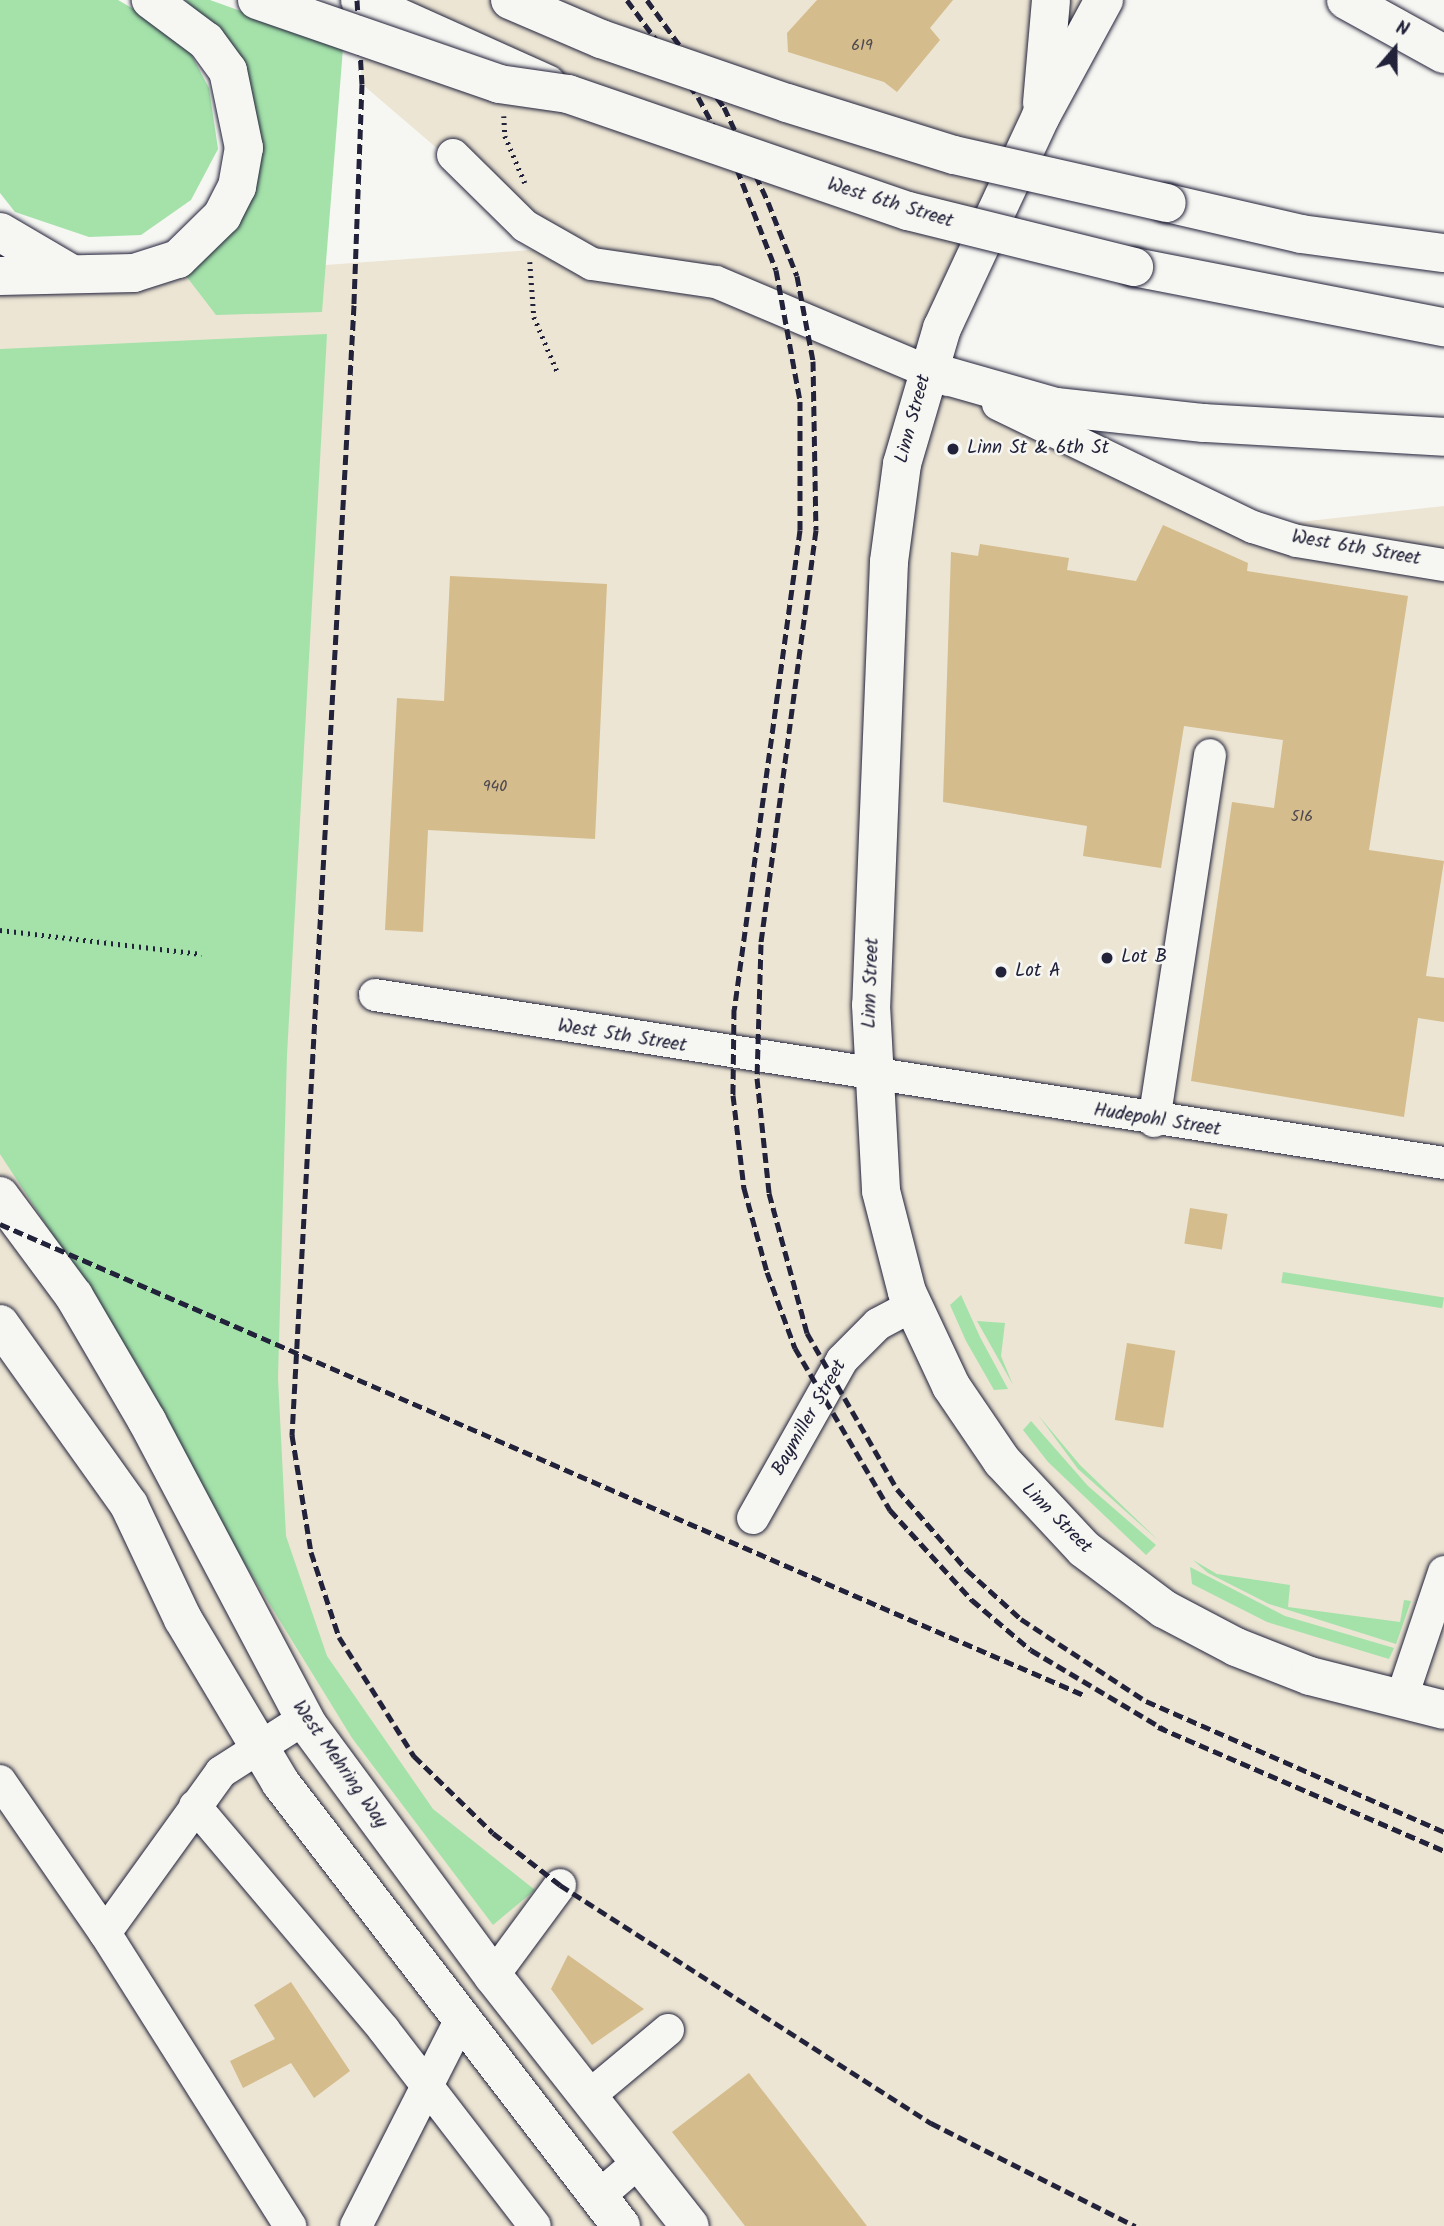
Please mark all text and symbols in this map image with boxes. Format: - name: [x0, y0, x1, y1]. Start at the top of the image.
- text: N: [1391, 13, 1413, 45]
- north arrow: [1360, 14, 1430, 84]
- house number: 619: [851, 36, 873, 56]
- street label: West 6th Street: [824, 174, 956, 234]
- street label: Linn Street: [891, 372, 937, 466]
- place label: Linn St & 6th St: [967, 438, 1109, 460]
- marker: Linn St & 6th St: [945, 441, 961, 457]
- street label: West 6th Street: [1290, 526, 1422, 572]
- house number: 940: [483, 777, 507, 797]
- house number: 516: [1291, 807, 1313, 827]
- street label: Linn Street: [859, 937, 885, 1029]
- place label: Lot B: [1121, 947, 1167, 969]
- marker: Lot B: [1099, 950, 1115, 966]
- place label: Lot A: [1015, 961, 1061, 983]
- marker: Lot A: [993, 964, 1009, 980]
- street label: West 5th Street: [556, 1016, 688, 1058]
- street label: Hudepohl Street: [1092, 1100, 1222, 1142]
- street label: Baymiller Street: [768, 1356, 852, 1480]
- street label: Linn Street: [1016, 1479, 1096, 1559]
- street label: West Mehring Way: [287, 1697, 391, 1833]

